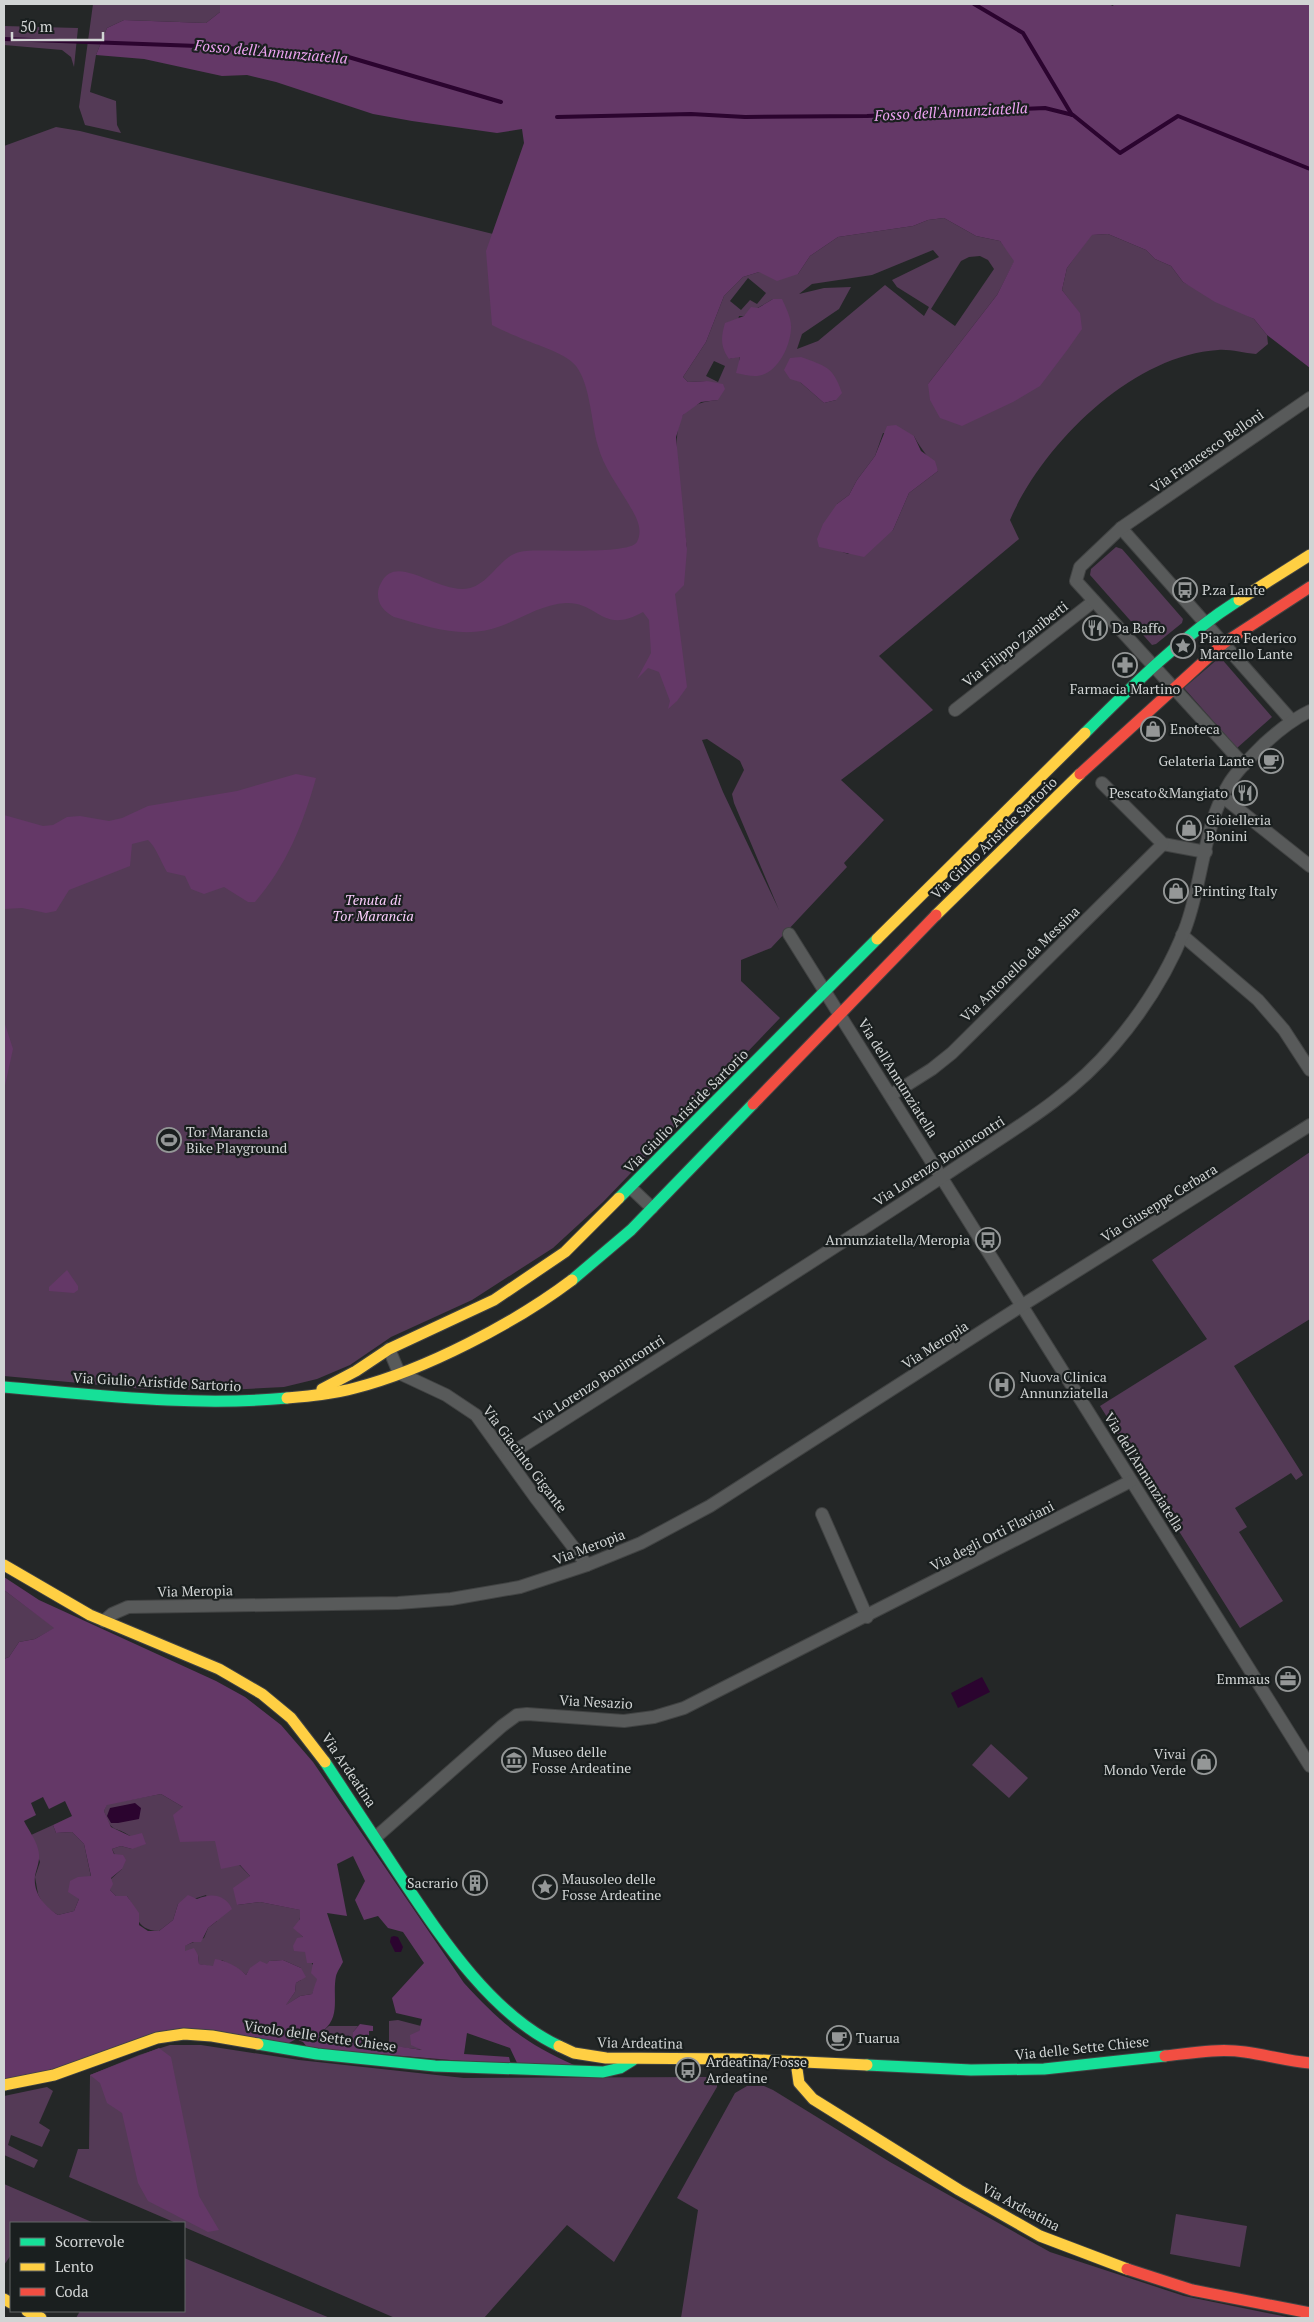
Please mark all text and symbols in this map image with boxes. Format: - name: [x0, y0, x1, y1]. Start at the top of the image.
- scale bar: [12, 10, 104, 42]
- text: 50 m: [20, 16, 53, 36]
- water label: Fosso dell'Annunziatella: [193, 34, 349, 68]
- water label: Fosso dell'Annunziatella: [873, 97, 1028, 125]
- street label: Via Francesco Belloni: [1146, 404, 1267, 497]
- bus stop icon: P.za Lante: [1172, 577, 1198, 603]
- place label: P.za Lante: [1202, 580, 1265, 599]
- street label: Via Filippo Zaniberti: [958, 596, 1071, 691]
- restaurant icon: Da Baffo: [1082, 615, 1108, 641]
- place label: Da Baffo: [1112, 618, 1165, 637]
- place label: Piazza Federico Marcello Lante: [1200, 628, 1297, 663]
- place icon: Piazza Federico Marcello Lante: [1170, 633, 1196, 659]
- pharmacy icon: Farmacia Martino: [1112, 652, 1138, 678]
- place label: Farmacia Martino: [1070, 679, 1180, 698]
- shop icon: Enoteca: [1140, 716, 1166, 742]
- place label: Enoteca: [1170, 719, 1220, 738]
- cafe icon: Gelateria Lante: [1258, 748, 1284, 774]
- place label: Gelateria Lante: [1158, 751, 1254, 770]
- street label: Via Giulio Aristide Sartorio: [926, 772, 1061, 903]
- restaurant icon: Pescato&Mangiato: [1232, 780, 1258, 806]
- place label: Pescato&Mangiato: [1109, 783, 1228, 802]
- place label: Gioielleria Bonini: [1206, 810, 1271, 845]
- shop icon: Gioielleria Bonini: [1176, 815, 1202, 841]
- shop icon: Printing Italy: [1163, 878, 1189, 904]
- place label: Printing Italy: [1194, 881, 1278, 900]
- park label: Tenuta di Tor Marancia: [332, 890, 414, 925]
- street label: Via Antonello da Messina: [956, 902, 1083, 1026]
- street label: Via dell'Annunziatella: [854, 1014, 943, 1141]
- street label: Via Giulio Aristide Sartorio: [619, 1044, 752, 1177]
- street label: Via Lorenzo Bonincontri: [870, 1111, 1008, 1210]
- place label: Tor Marancia Bike Playground: [186, 1122, 288, 1157]
- sports icon: Tor Marancia Bike Playground: [156, 1127, 182, 1153]
- street label: Via Giuseppe Cerbara: [1097, 1159, 1221, 1246]
- bus stop icon: Annunziatella/Meropia: [975, 1227, 1001, 1253]
- place label: Annunziatella/Meropia: [825, 1230, 970, 1249]
- street label: Via Meropia: [898, 1316, 972, 1373]
- street label: Via Lorenzo Bonincontri: [530, 1330, 668, 1429]
- place label: Nuova Clinica Annunziatella: [1020, 1367, 1108, 1402]
- street label: Via Giulio Aristide Sartorio: [72, 1368, 242, 1395]
- hospital icon: Nuova Clinica Annunziatella: [989, 1372, 1015, 1398]
- street label: Via Giacinto Gigante: [479, 1401, 572, 1516]
- street label: Via dell'Annunziatella: [1100, 1408, 1189, 1535]
- street label: Via degli Orti Flaviani: [927, 1496, 1057, 1575]
- street label: Via Meropia: [550, 1524, 628, 1569]
- street label: Via Meropia: [157, 1580, 233, 1601]
- office icon: Emmaus: [1275, 1666, 1301, 1692]
- place label: Emmaus: [1217, 1669, 1270, 1688]
- street label: Via Nesazio: [559, 1690, 633, 1713]
- street label: Via Ardeatina: [318, 1729, 381, 1811]
- place label: Museo delle Fosse Ardeatine: [532, 1742, 631, 1777]
- place label: Vivai Mondo Verde: [1104, 1744, 1186, 1779]
- museum icon: Museo delle Fosse Ardeatine: [501, 1747, 527, 1773]
- shop icon: Vivai Mondo Verde: [1191, 1749, 1217, 1775]
- place label: Mausoleo delle Fosse Ardeatine: [562, 1869, 661, 1904]
- building icon: Sacrario: [462, 1870, 488, 1896]
- place label: Sacrario: [407, 1873, 458, 1892]
- place icon: Mausoleo delle Fosse Ardeatine: [532, 1874, 558, 1900]
- street label: Vicolo delle Sette Chiese: [243, 2015, 398, 2056]
- cafe icon: Tuarua: [826, 2025, 852, 2051]
- place label: Tuarua: [856, 2028, 900, 2047]
- street label: Via delle Sette Chiese: [1014, 2031, 1150, 2064]
- street label: Via Ardeatina: [597, 2032, 683, 2053]
- place label: Ardeatina/Fosse Ardeatine: [706, 2052, 807, 2087]
- bus stop icon: Ardeatina/Fosse Ardeatine: [675, 2057, 701, 2083]
- street label: Via Ardeatina: [979, 2178, 1063, 2235]
- legend: [10, 2222, 185, 2312]
- text: Scorrevole: [55, 2231, 125, 2251]
- text: Lento: [55, 2256, 94, 2276]
- text: Coda: [55, 2281, 89, 2301]

